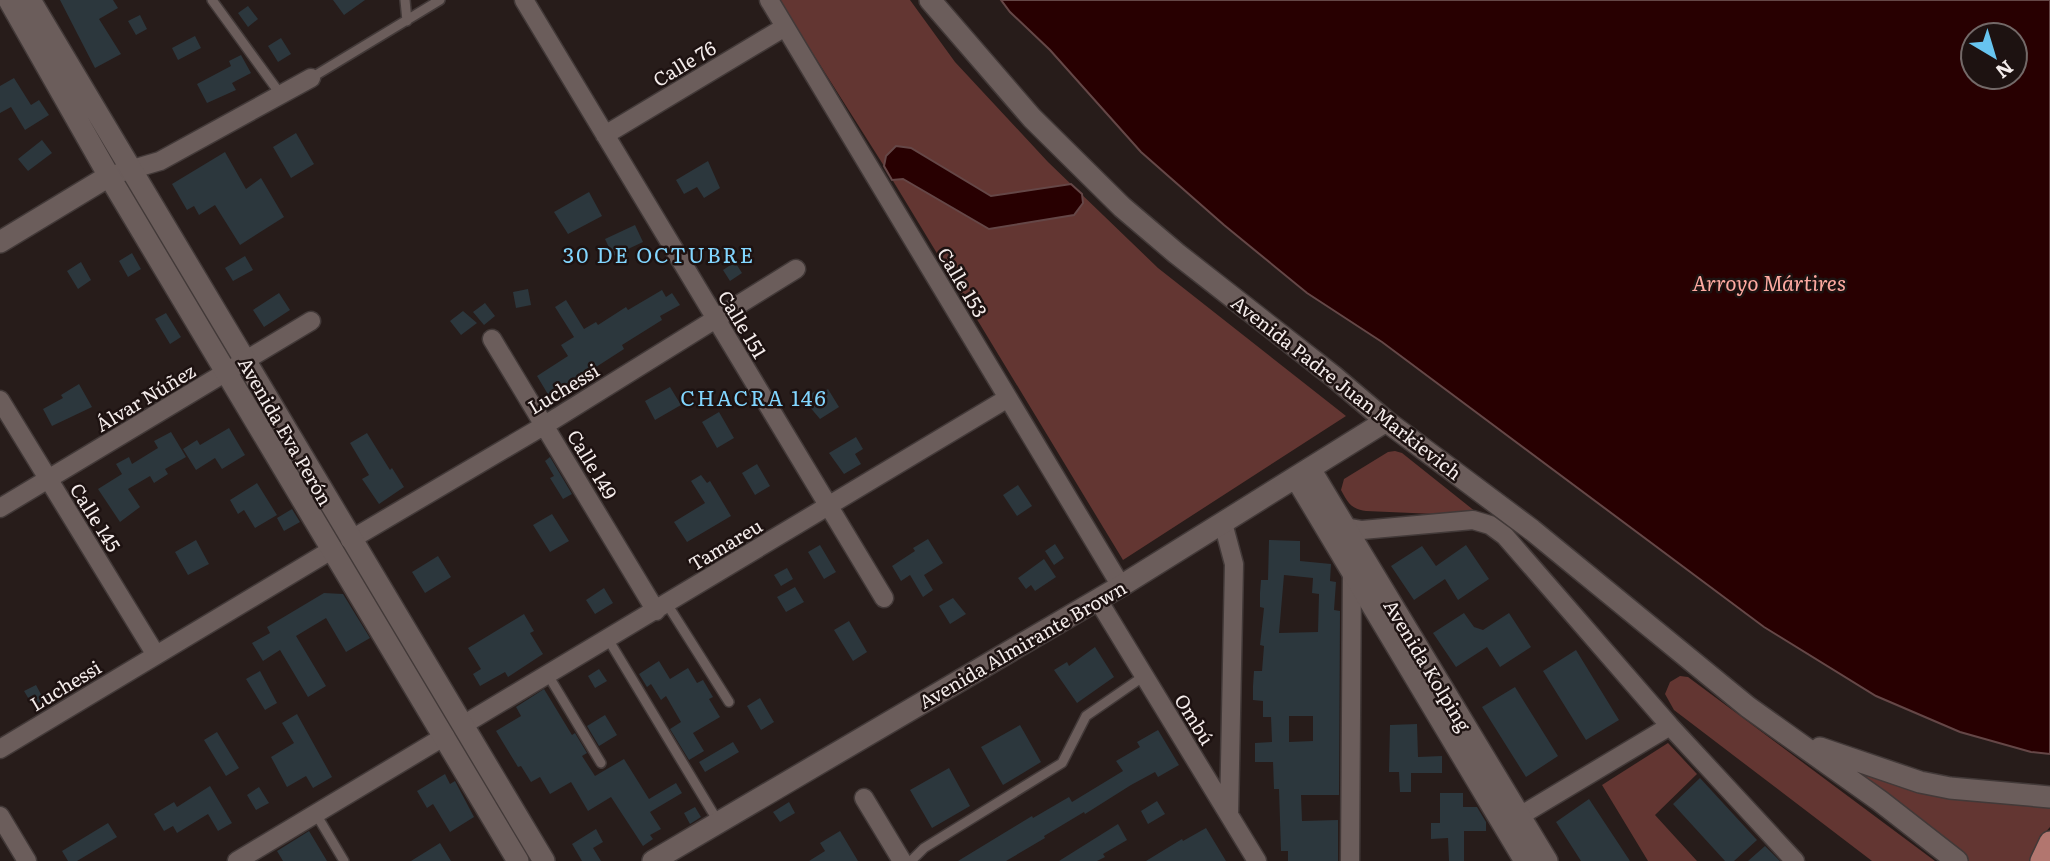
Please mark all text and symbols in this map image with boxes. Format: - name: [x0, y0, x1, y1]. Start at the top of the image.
- north arrow: [1959, 21, 2029, 91]
- street label: Calle 76: [647, 33, 721, 93]
- text: N: [1990, 54, 2020, 86]
- district label: 30 DE OCTUBRE: [563, 238, 755, 269]
- street label: Calle 153: [931, 242, 995, 322]
- water label: Arroyo Mártires: [1692, 266, 1846, 297]
- street label: Calle 151: [712, 285, 774, 363]
- street label: Avenida Padre Juan Markievich: [1226, 288, 1468, 486]
- street label: Avenida Eva Perón: [232, 352, 340, 510]
- street label: Álvar Núñez: [90, 356, 200, 438]
- street label: Luchessi: [522, 356, 604, 420]
- district label: CHACRA 146: [680, 381, 828, 412]
- street label: Calle 149: [561, 424, 625, 504]
- street label: Calle 145: [64, 477, 128, 557]
- street label: Tamareu: [683, 511, 767, 577]
- street label: Avenida Almirante Brown: [913, 573, 1131, 715]
- street label: Avenida Kolping: [1377, 594, 1479, 737]
- street label: Luchessi: [24, 653, 106, 717]
- street label: Ombú: [1168, 688, 1222, 750]

